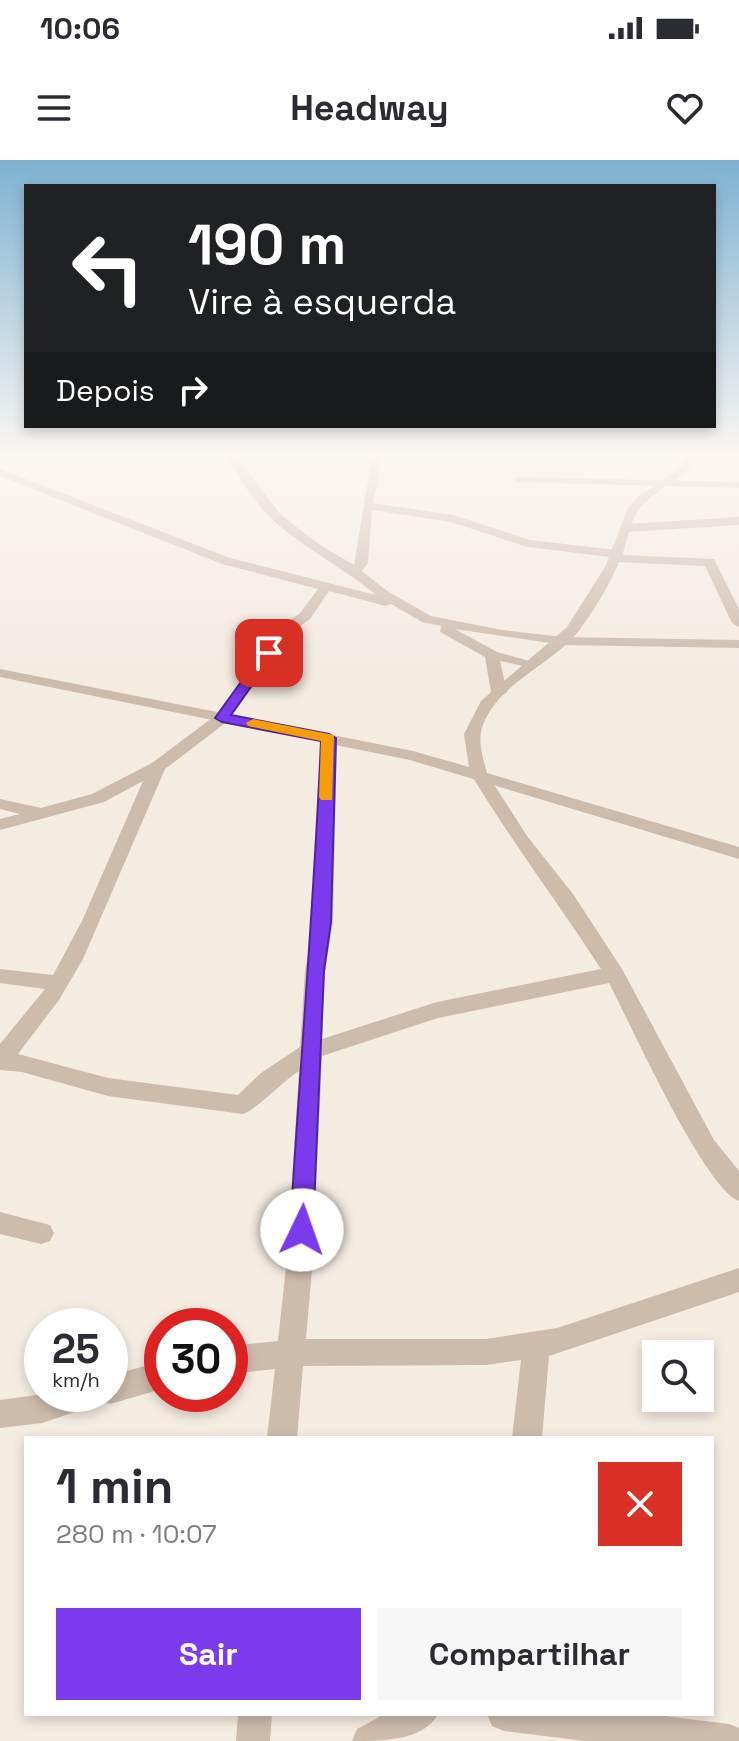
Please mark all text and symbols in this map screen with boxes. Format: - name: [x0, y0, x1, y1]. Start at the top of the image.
- text: 10:06: [40, 9, 120, 48]
- text: Headway: [290, 85, 449, 131]
- icon: menu: [32, 86, 76, 130]
- icon: heart: [663, 86, 707, 130]
- text: 190 m: [188, 209, 346, 280]
- icon: left: [56, 216, 160, 320]
- text: Vire à esquerda: [188, 279, 456, 325]
- icon: right: [171, 368, 215, 412]
- text: Depois: [56, 371, 155, 410]
- pin: [235, 619, 303, 687]
- icon: arrive: [247, 631, 291, 675]
- position arrow: [260, 1188, 344, 1272]
- speed limit sign: 30: [144, 1308, 248, 1412]
- text: 25: [52, 1324, 100, 1375]
- map controls: [642, 1340, 714, 1412]
- button: search: [642, 1340, 714, 1412]
- text: km/h: [52, 1367, 100, 1393]
- text: 1 min: [56, 1456, 173, 1517]
- button: close: [598, 1462, 682, 1546]
- text: 280 m · 10:07: [56, 1517, 217, 1551]
- button: Sair: [56, 1608, 361, 1700]
- button: Compartilhar: [377, 1608, 682, 1700]

